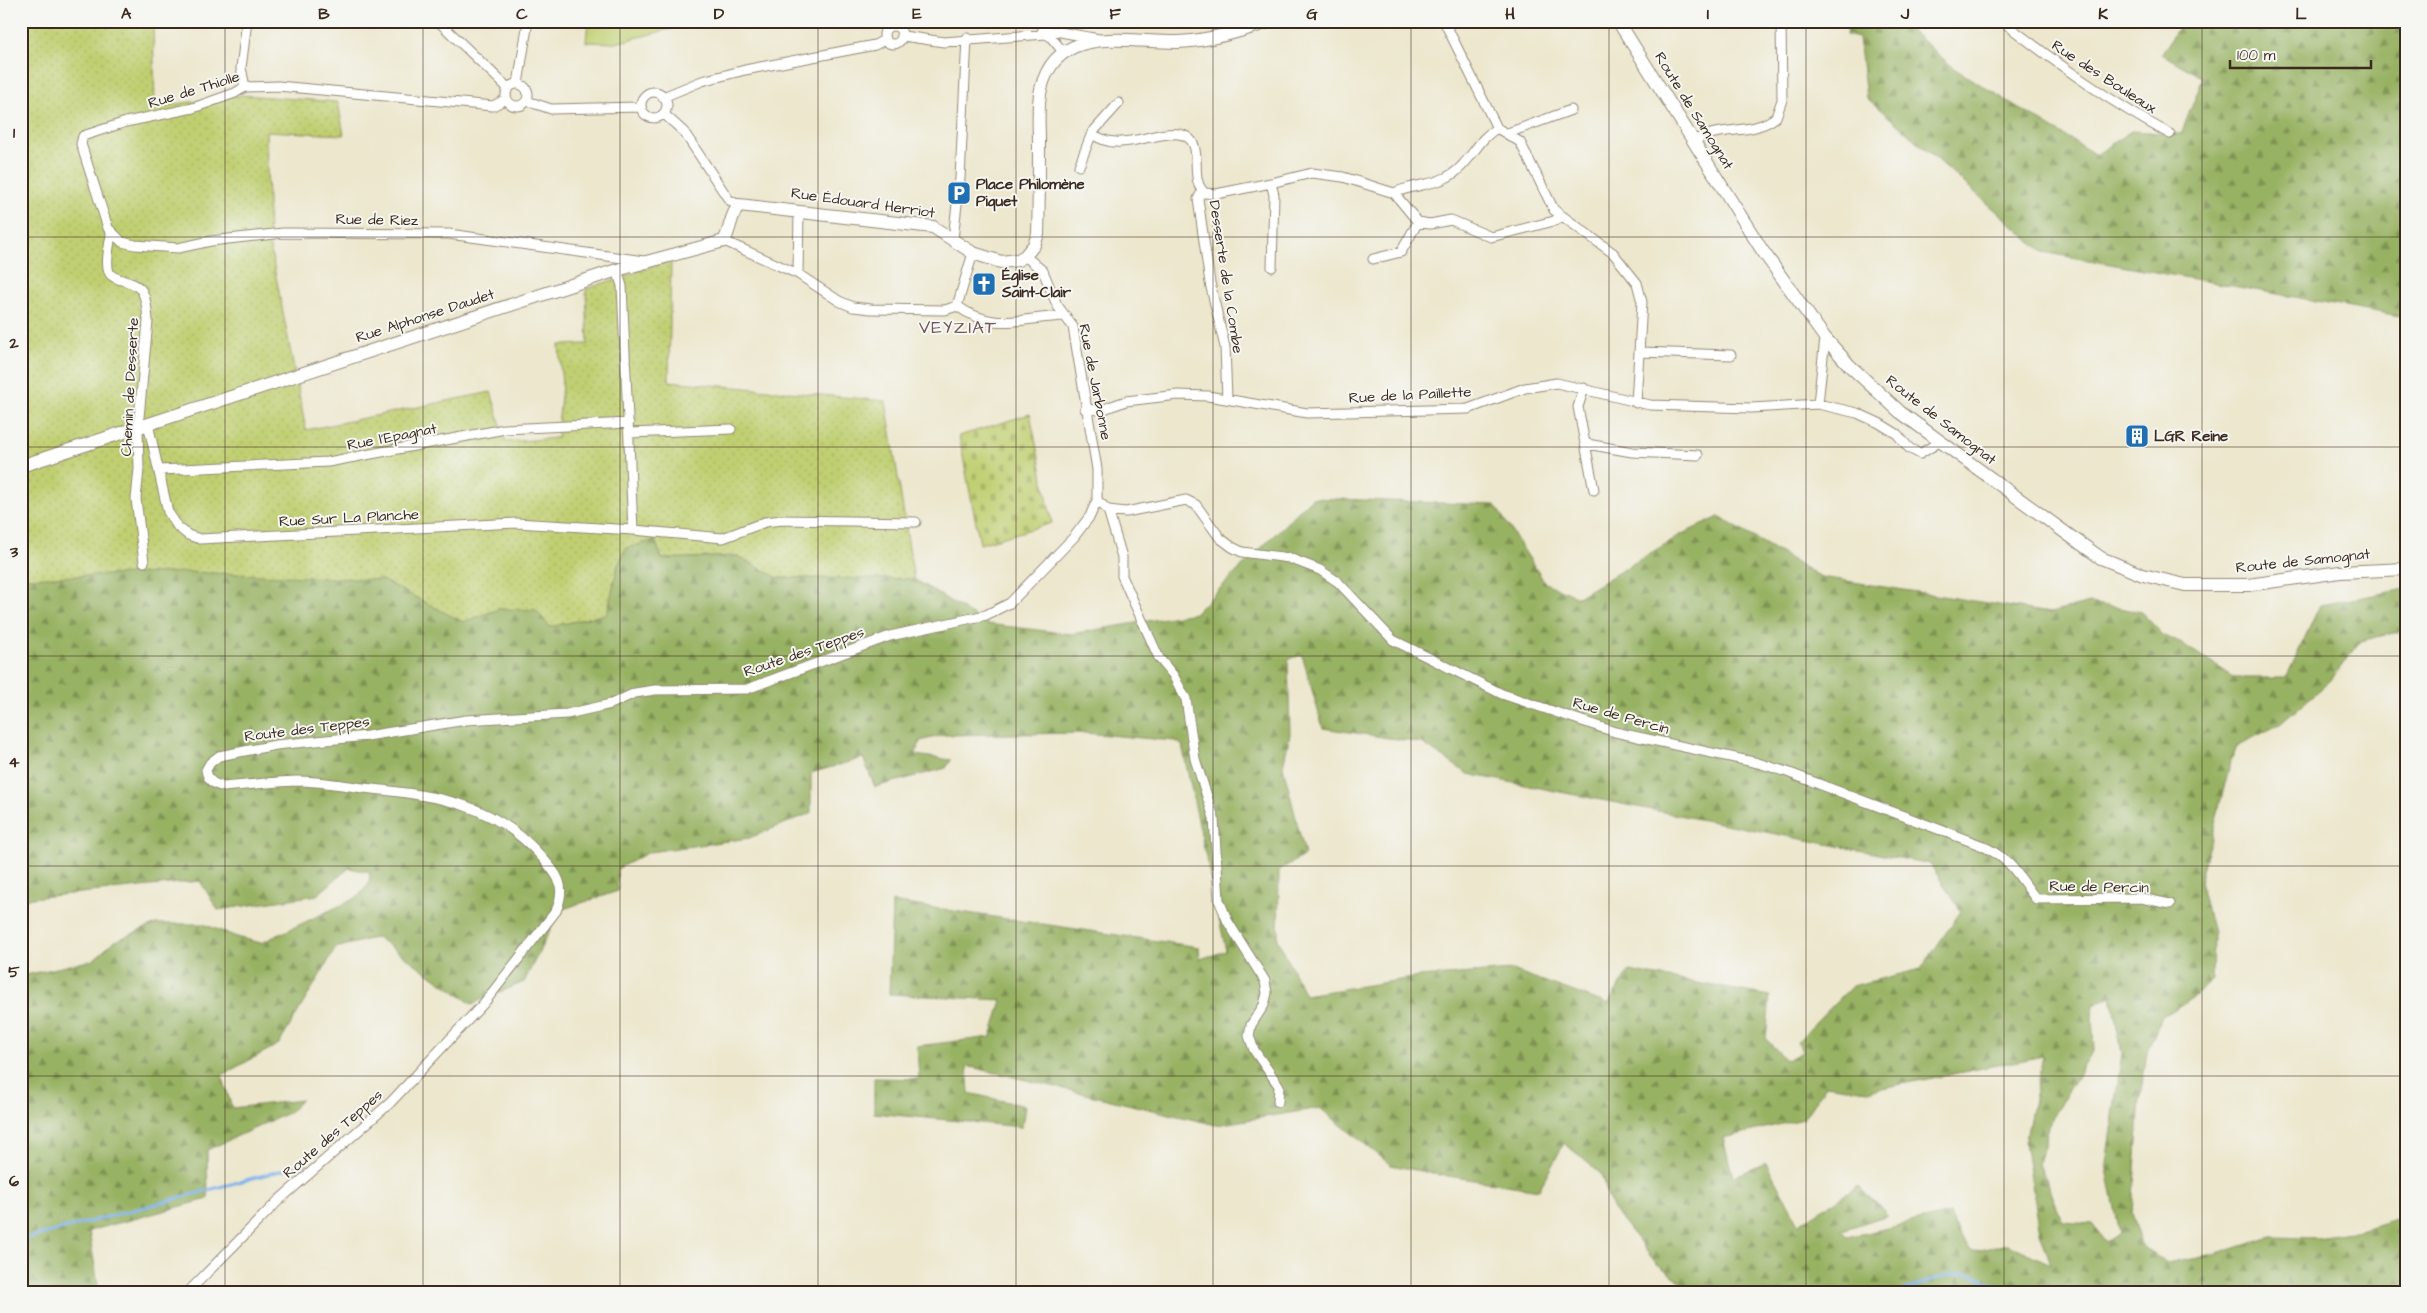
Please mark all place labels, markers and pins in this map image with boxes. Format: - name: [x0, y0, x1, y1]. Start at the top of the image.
- place label: Place Philomène Piquet: [976, 174, 1085, 212]
- parking icon: Place Philomène Piquet: [946, 180, 972, 206]
- place label: Église Saint-Clair: [1001, 265, 1072, 303]
- church icon: Église Saint-Clair: [971, 271, 997, 297]
- building icon: LGR Reine: [2124, 423, 2150, 449]
- place label: LGR Reine: [2154, 426, 2228, 447]

